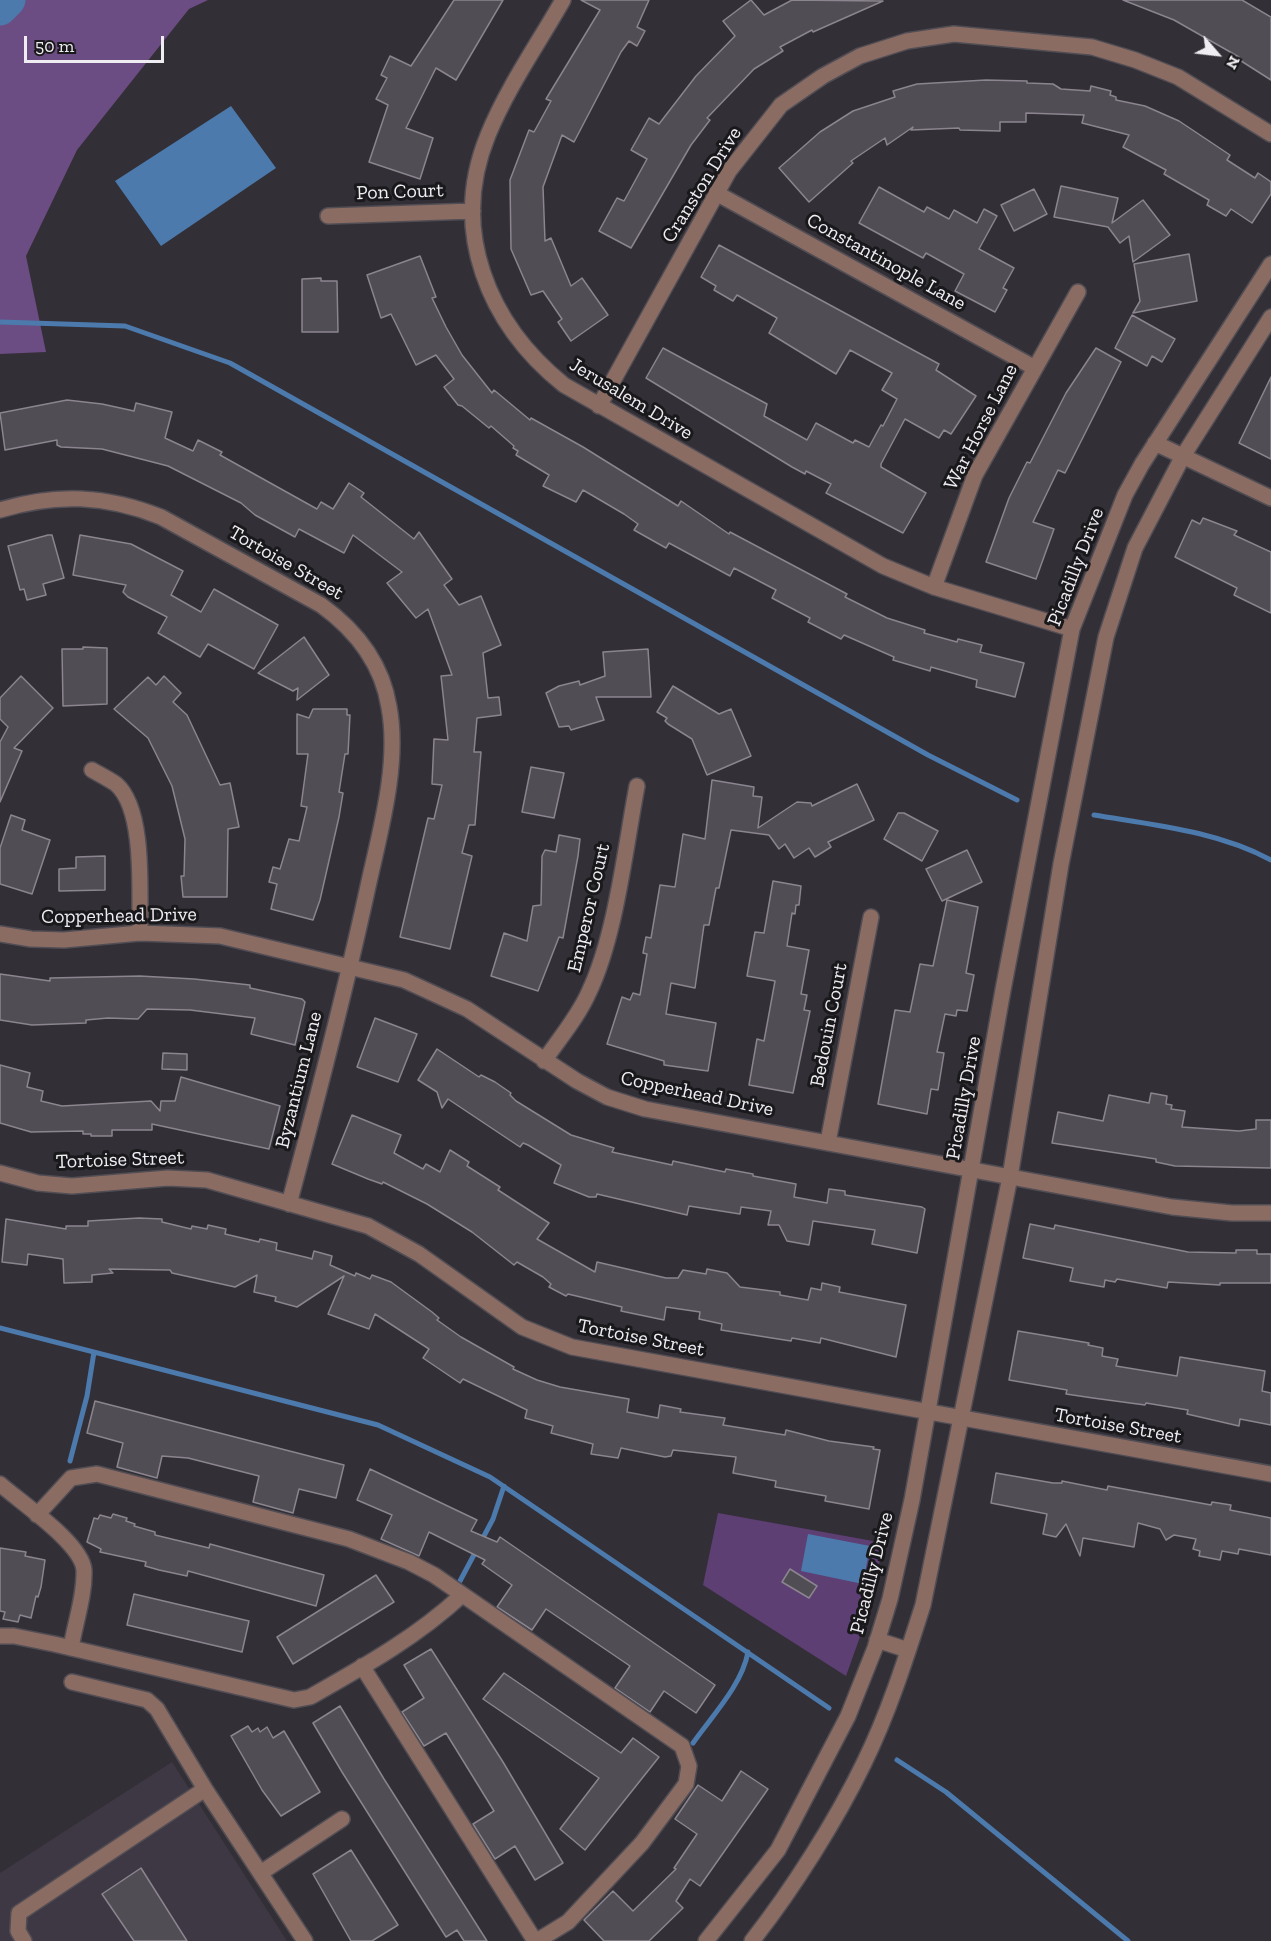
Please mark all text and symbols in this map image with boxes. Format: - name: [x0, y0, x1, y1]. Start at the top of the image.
- scale bar: [27, 24, 166, 62]
- north arrow: [1187, 24, 1247, 84]
- text: 50 m: [35, 35, 74, 57]
- text: N: [1222, 53, 1245, 73]
- street label: Cranston Drive: [657, 123, 747, 247]
- street label: Pon Court: [356, 178, 444, 206]
- street label: Constantinople Lane: [802, 208, 970, 316]
- street label: Jerusalem Drive: [565, 353, 697, 445]
- street label: War Horse Lane: [939, 360, 1023, 494]
- street label: Picadilly Drive: [1042, 504, 1110, 630]
- street label: Tortoise Street: [224, 520, 348, 606]
- street label: Emperor Court: [563, 841, 615, 975]
- street label: Copperhead Drive: [41, 903, 197, 929]
- street label: Bedouin Court: [805, 961, 853, 1089]
- street label: Byzantium Lane: [270, 1009, 328, 1151]
- street label: Picadilly Drive: [941, 1034, 987, 1162]
- street label: Copperhead Drive: [618, 1066, 776, 1122]
- street label: Tortoise Street: [55, 1146, 185, 1174]
- street label: Tortoise Street: [576, 1314, 706, 1362]
- street label: Tortoise Street: [1053, 1403, 1183, 1449]
- street label: Picadilly Drive: [845, 1510, 899, 1636]

